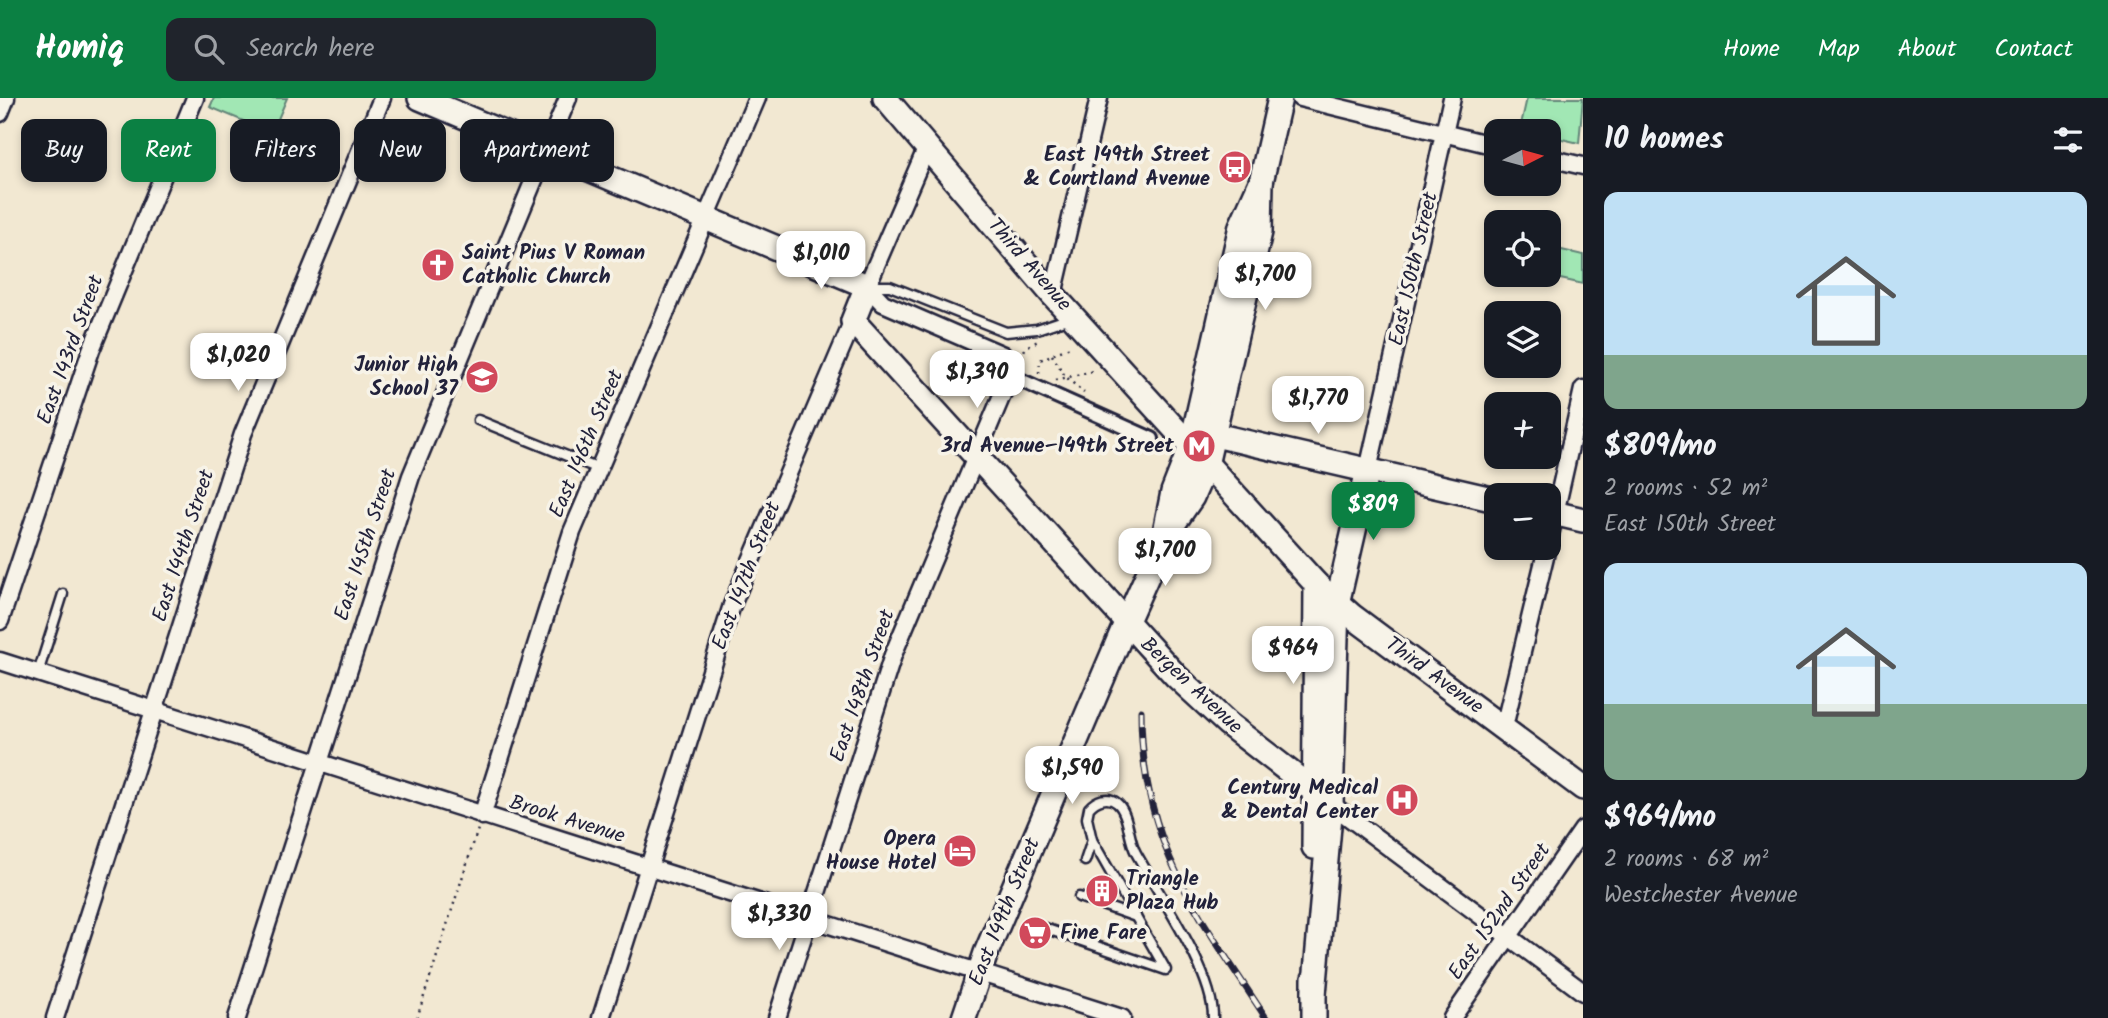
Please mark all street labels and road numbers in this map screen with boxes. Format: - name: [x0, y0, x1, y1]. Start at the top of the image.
- street label: East 150th Street: [1380, 188, 1448, 349]
- street label: Third Avenue: [979, 211, 1080, 320]
- street label: East 143rd Street: [29, 270, 114, 429]
- street label: East 146th Street: [541, 364, 633, 523]
- street label: East 145th Street: [326, 464, 406, 625]
- street label: East 144th Street: [144, 465, 224, 626]
- street label: East 147th Street: [704, 496, 791, 655]
- street label: East 148th Street: [821, 604, 905, 767]
- street label: Bergen Avenue: [1132, 629, 1250, 743]
- street label: Third Avenue: [1378, 629, 1491, 724]
- street label: Brook Avenue: [505, 787, 629, 853]
- street label: East 149th Street: [960, 832, 1050, 991]
- street label: East 152nd Street: [1440, 836, 1560, 987]

